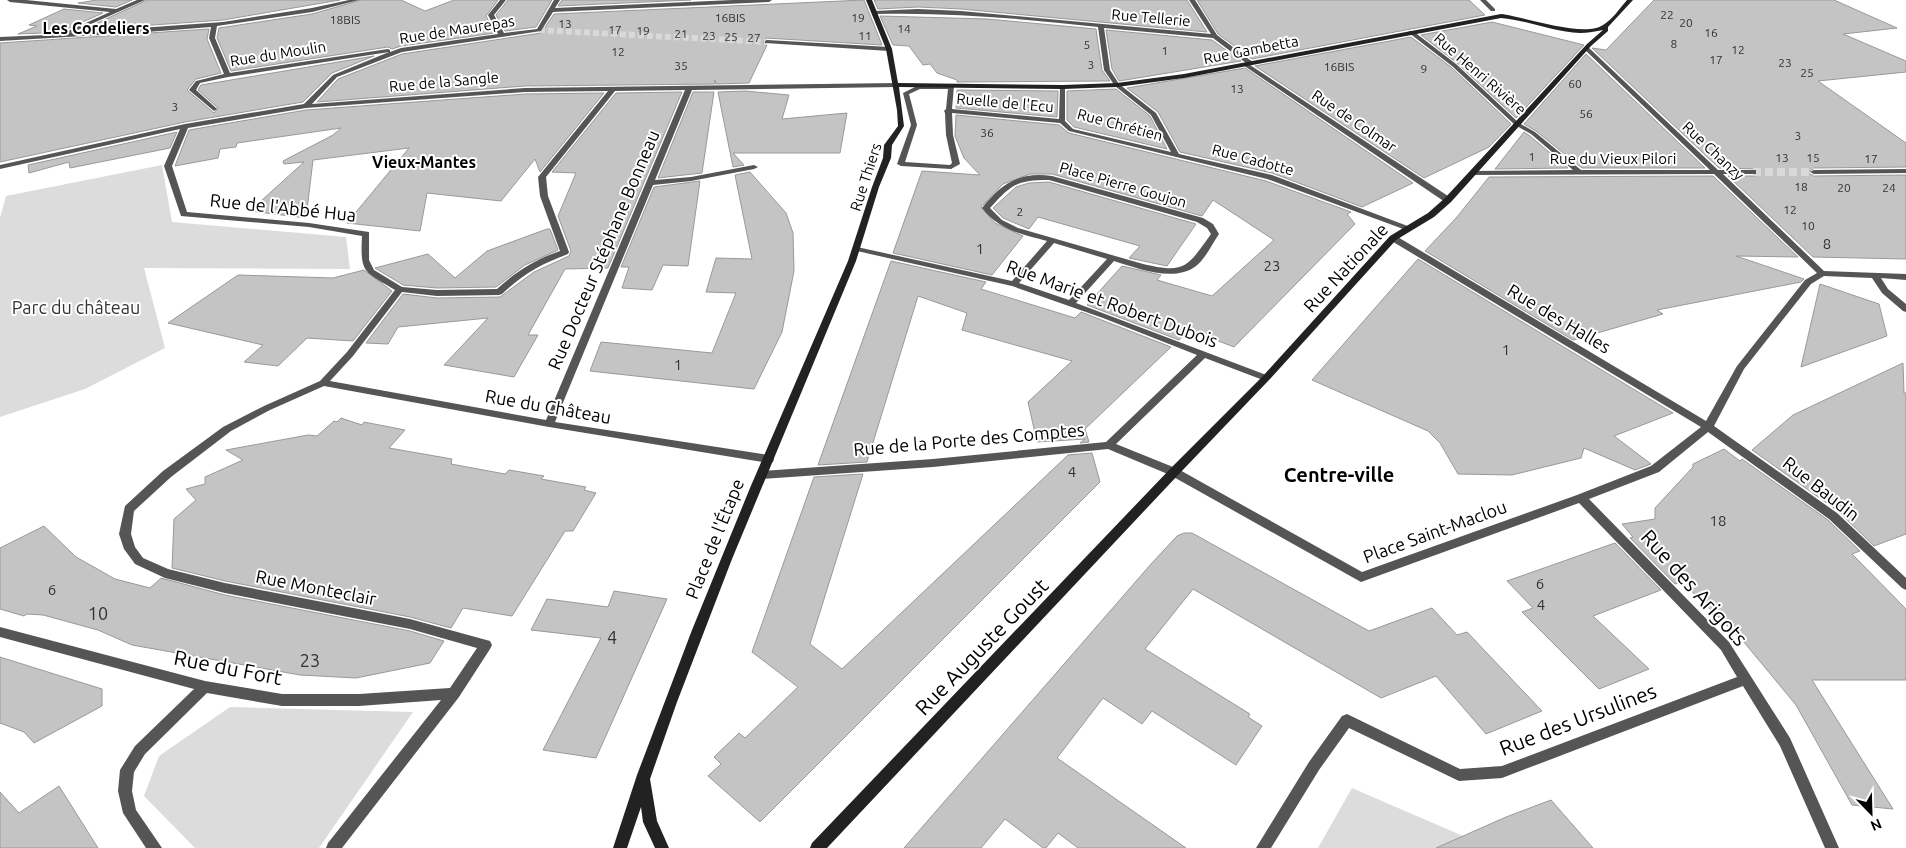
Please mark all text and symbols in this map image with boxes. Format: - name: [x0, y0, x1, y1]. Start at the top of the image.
- street label: Rue Tellerie: [1111, 6, 1191, 29]
- house number: 22: [1660, 8, 1674, 21]
- house number: 16BIS: [715, 11, 745, 24]
- house number: 19: [851, 11, 865, 24]
- street label: Rue de Maurepas: [398, 12, 516, 47]
- house number: 18BIS: [330, 13, 360, 26]
- house number: 20: [1679, 16, 1693, 29]
- house number: 13: [558, 17, 572, 30]
- district label: Les Cordeliers: [43, 19, 149, 37]
- house number: 14: [897, 22, 911, 35]
- house number: 17: [608, 23, 622, 36]
- house number: 19: [636, 24, 650, 37]
- house number: 16: [1704, 26, 1718, 39]
- house number: 21: [674, 27, 688, 40]
- house number: 23: [702, 29, 716, 42]
- house number: 11: [858, 29, 872, 42]
- street label: Rue Henri Rivière: [1431, 29, 1530, 118]
- house number: 25: [724, 30, 738, 43]
- house number: 27: [747, 31, 761, 44]
- street label: Rue Gambetta: [1202, 32, 1300, 67]
- house number: 8: [1671, 37, 1678, 50]
- street label: Rue du Moulin: [229, 38, 327, 69]
- house number: 5: [1084, 38, 1090, 51]
- house number: 12: [1731, 43, 1745, 56]
- house number: 1: [1162, 44, 1168, 57]
- house number: 12: [611, 45, 625, 58]
- house number: 17: [1709, 53, 1723, 66]
- house number: 23: [1778, 56, 1792, 69]
- house number: 3: [1088, 58, 1094, 71]
- house number: 35: [674, 59, 688, 72]
- house number: 16BIS: [1324, 60, 1354, 73]
- house number: 9: [1421, 62, 1427, 75]
- house number: 25: [1800, 66, 1814, 79]
- street label: Rue de la Sangle: [388, 68, 500, 95]
- house number: 60: [1568, 77, 1582, 90]
- house number: 13: [1230, 82, 1244, 95]
- street label: Rue de Colmar: [1309, 86, 1400, 155]
- street label: Ruelle de l'Ecu: [956, 90, 1054, 115]
- house number: 3: [172, 100, 178, 113]
- street label: Rue Chrétien: [1076, 105, 1165, 144]
- house number: 56: [1579, 107, 1593, 120]
- street label: Rue Chanzy: [1679, 118, 1748, 183]
- house number: 36: [980, 126, 994, 139]
- street label: Rue Docteur Stéphane Bonneau: [543, 127, 663, 372]
- house number: 3: [1795, 129, 1801, 142]
- street label: Rue Cadotte: [1210, 140, 1296, 179]
- street label: Rue Thiers: [847, 141, 885, 213]
- house number: 1: [1529, 150, 1535, 163]
- street label: Rue du Vieux Pilori: [1550, 150, 1676, 167]
- house number: 13: [1775, 151, 1789, 164]
- house number: 15: [1806, 151, 1820, 164]
- house number: 17: [1864, 152, 1878, 165]
- district label: Vieux-Mantes: [372, 153, 476, 171]
- street label: Place Pierre Goujon: [1058, 158, 1189, 211]
- house number: 18: [1794, 180, 1808, 193]
- house number: 20: [1837, 181, 1851, 194]
- house number: 24: [1882, 181, 1896, 194]
- street label: Rue de l'Abbé Hua: [209, 189, 357, 225]
- house number: 12: [1783, 203, 1797, 216]
- house number: 2: [1017, 205, 1023, 218]
- street label: Rue Nationale: [1299, 219, 1391, 316]
- house number: 10: [1801, 219, 1815, 232]
- house number: 8: [1823, 235, 1831, 252]
- house number: 1: [976, 240, 984, 257]
- street label: Rue Marie et Robert Dubois: [1004, 255, 1221, 351]
- house number: 23: [1264, 257, 1280, 274]
- street label: Rue des Halles: [1504, 279, 1615, 357]
- park label: Parc du château: [12, 297, 140, 317]
- house number: 1: [1502, 341, 1510, 358]
- house number: 1: [674, 356, 682, 373]
- street label: Rue du Château: [484, 385, 613, 427]
- street label: Rue de la Porte des Comptes: [852, 419, 1086, 459]
- street label: Rue Baudin: [1779, 452, 1864, 524]
- house number: 4: [1068, 463, 1076, 480]
- district label: Centre-ville: [1284, 463, 1394, 486]
- street label: Place de l'Étape: [680, 475, 747, 602]
- street label: Place Saint-Maclou: [1360, 496, 1509, 566]
- house number: 18: [1710, 512, 1726, 529]
- street label: Rue des Arigots: [1636, 524, 1753, 650]
- street label: Rue Monteclair: [254, 566, 378, 609]
- street label: Rue Auguste Goust: [910, 573, 1053, 720]
- house number: 6: [1536, 575, 1544, 592]
- house number: 6: [48, 581, 56, 598]
- house number: 4: [1537, 596, 1545, 613]
- house number: 10: [88, 603, 108, 623]
- house number: 4: [607, 627, 617, 647]
- street label: Rue du Fort: [172, 645, 285, 689]
- house number: 23: [300, 650, 320, 670]
- street label: Rue des Ursulines: [1496, 678, 1659, 760]
- north arrow: [1846, 788, 1896, 838]
- text: N: [1868, 816, 1884, 834]

